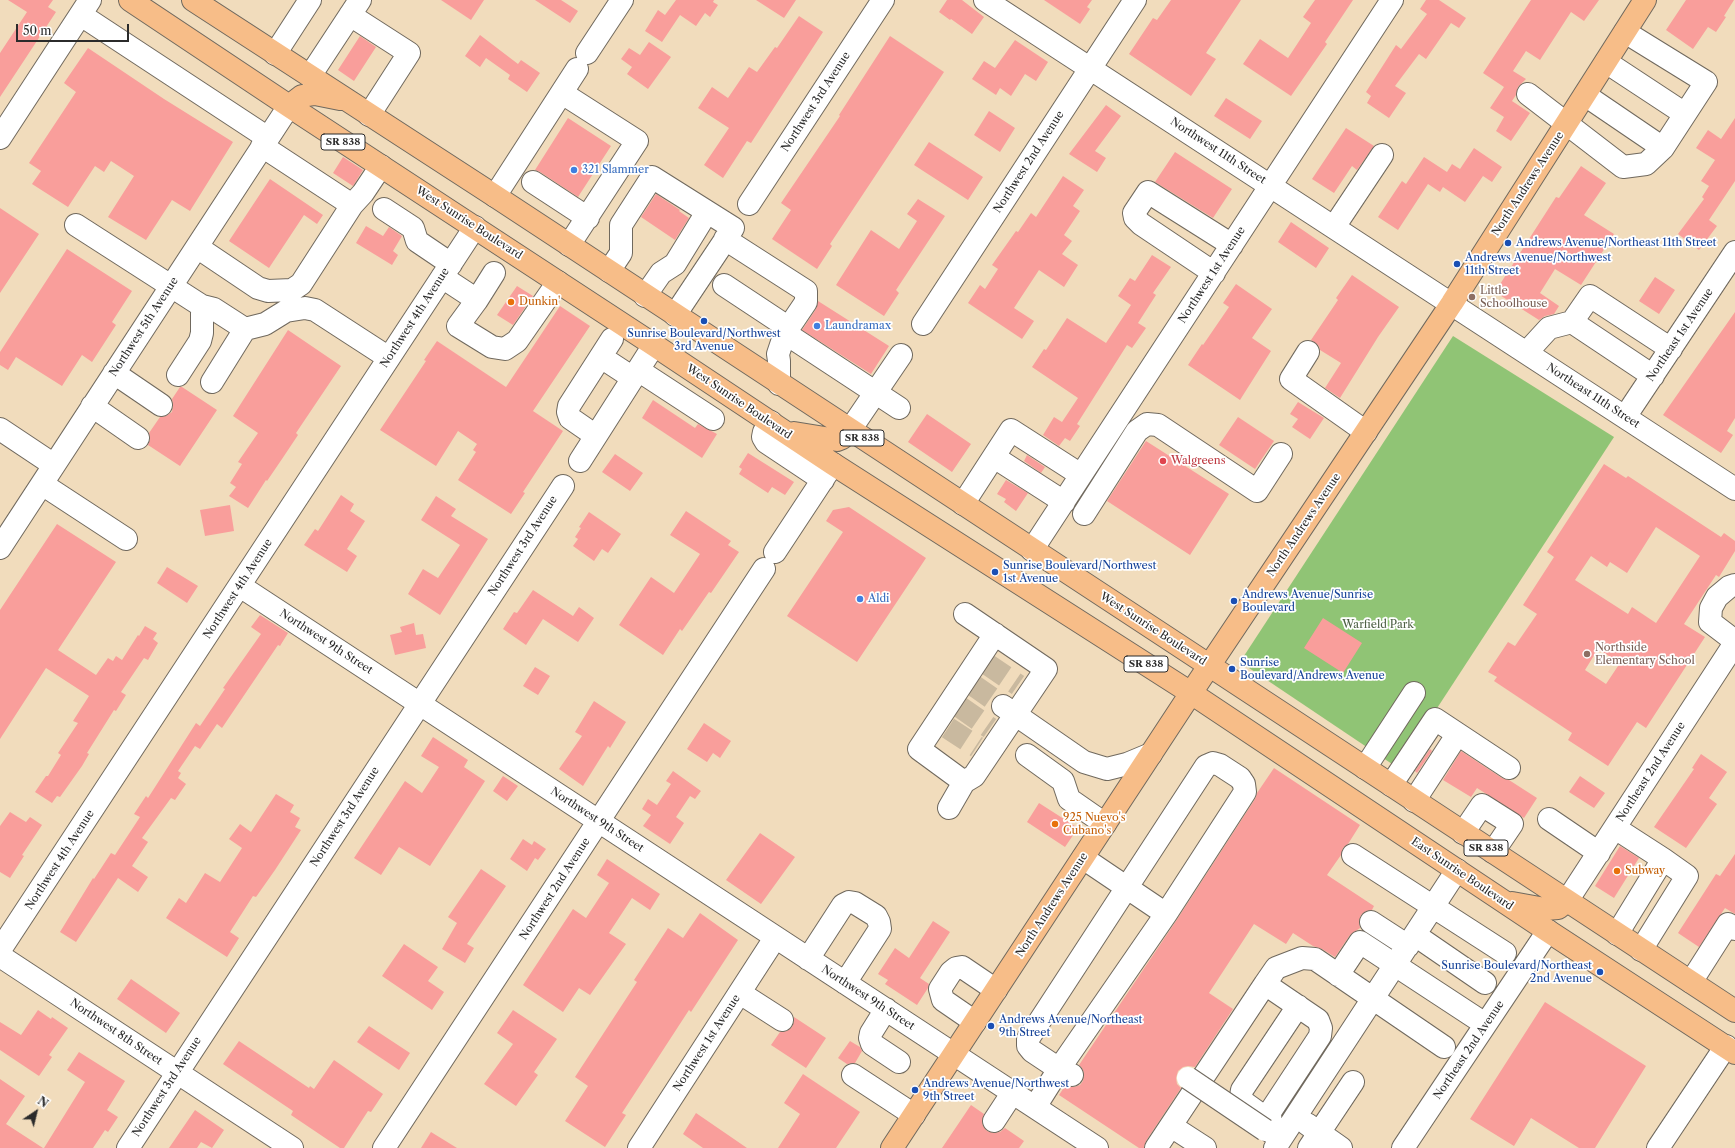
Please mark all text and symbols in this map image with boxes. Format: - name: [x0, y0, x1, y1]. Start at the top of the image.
- scale bar: [18, 16, 131, 42]
- text: 50 m: [23, 23, 52, 38]
- street label: Northwest 3rd Avenue: [779, 50, 853, 154]
- street label: Northwest 2nd Avenue: [991, 108, 1067, 216]
- street label: Northwest 11th Street: [1168, 115, 1268, 187]
- street label: North Andrews Avenue: [1489, 129, 1567, 239]
- road number: SR 838: [321, 134, 365, 150]
- place label: 321 Slammer: [582, 163, 649, 177]
- marker: 321 Slammer: [569, 165, 579, 175]
- street label: West Sunrise Boulevard: [413, 184, 525, 262]
- street label: Northwest 1st Avenue: [1176, 224, 1248, 326]
- place label: Andrews Avenue/Northeast 11th Street: [1516, 236, 1716, 250]
- marker: Andrews Avenue/Northeast 11th Street: [1503, 238, 1513, 248]
- place label: Andrews Avenue/Northwest 11th Street: [1465, 251, 1611, 277]
- marker: Andrews Avenue/Northwest 11th Street: [1452, 259, 1462, 269]
- street label: Northwest 4th Avenue: [378, 266, 452, 370]
- street label: Northwest 5th Avenue: [107, 275, 181, 379]
- place label: Little Schoolhouse: [1480, 284, 1547, 310]
- street label: Northeast 1st Avenue: [1644, 286, 1716, 384]
- marker: Little Schoolhouse: [1467, 292, 1477, 302]
- place label: Dunkin': [519, 295, 560, 309]
- marker: Dunkin': [506, 297, 516, 307]
- marker: Sunrise Boulevard/Northwest 3rd Avenue: [699, 316, 709, 326]
- place label: Laundramax: [825, 319, 891, 333]
- marker: Laundramax: [812, 321, 822, 331]
- place label: Sunrise Boulevard/Northwest 3rd Avenue: [627, 327, 781, 353]
- street label: Northeast 11th Street: [1544, 361, 1642, 431]
- street label: West Sunrise Boulevard: [684, 362, 794, 442]
- road number: SR 838: [840, 430, 884, 446]
- place label: Walgreens: [1171, 454, 1225, 468]
- marker: Walgreens: [1158, 456, 1168, 466]
- street label: North Andrews Avenue: [1264, 471, 1344, 579]
- street label: Northwest 3rd Avenue: [486, 494, 560, 598]
- street label: Northwest 4th Avenue: [201, 537, 275, 641]
- place label: Sunrise Boulevard/Northwest 1st Avenue: [1003, 559, 1156, 585]
- marker: Sunrise Boulevard/Northwest 1st Avenue: [990, 567, 1000, 577]
- place label: Andrews Avenue/Sunrise Boulevard: [1242, 588, 1373, 614]
- street label: West Sunrise Boulevard: [1097, 590, 1209, 668]
- place label: Aldi: [868, 592, 889, 606]
- marker: Aldi: [855, 594, 865, 604]
- marker: Andrews Avenue/Sunrise Boulevard: [1229, 596, 1239, 606]
- street label: Northwest 9th Street: [277, 607, 375, 677]
- park label: Warfield Park: [1342, 618, 1414, 632]
- place label: Northside Elementary School: [1595, 641, 1695, 667]
- marker: Northside Elementary School: [1582, 649, 1592, 659]
- road number: SR 838: [1124, 656, 1168, 672]
- place label: Sunrise Boulevard/Andrews Avenue: [1240, 656, 1385, 682]
- marker: Sunrise Boulevard/Andrews Avenue: [1227, 664, 1237, 674]
- street label: Northeast 2nd Avenue: [1614, 720, 1688, 824]
- street label: Northwest 3rd Avenue: [308, 765, 382, 869]
- street label: Northwest 9th Street: [548, 785, 646, 855]
- street label: Northwest 4th Avenue: [23, 808, 97, 912]
- place label: 925 Nuevo's Cubano's: [1063, 811, 1126, 837]
- marker: 925 Nuevo's Cubano's: [1050, 819, 1060, 829]
- street label: Northwest 2nd Avenue: [517, 835, 593, 943]
- street label: East Sunrise Boulevard: [1409, 835, 1515, 913]
- road number: SR 838: [1464, 840, 1508, 856]
- street label: North Andrews Avenue: [1013, 850, 1091, 960]
- place label: Subway: [1625, 864, 1665, 878]
- marker: Subway: [1612, 866, 1622, 876]
- place label: Sunrise Boulevard/Northeast 2nd Avenue: [1441, 959, 1592, 985]
- street label: Northwest 9th Street: [819, 963, 917, 1033]
- marker: Sunrise Boulevard/Northeast 2nd Avenue: [1595, 967, 1605, 977]
- street label: Northwest 1st Avenue: [671, 992, 743, 1094]
- street label: Northwest 8th Street: [67, 996, 165, 1068]
- street label: Northeast 2nd Avenue: [1431, 998, 1507, 1102]
- place label: Andrews Avenue/Northeast 9th Street: [999, 1013, 1142, 1039]
- marker: Andrews Avenue/Northeast 9th Street: [986, 1021, 996, 1031]
- street label: Northwest 3rd Avenue: [130, 1035, 204, 1139]
- place label: Andrews Avenue/Northwest 9th Street: [923, 1077, 1069, 1103]
- marker: Andrews Avenue/Northwest 9th Street: [910, 1085, 920, 1095]
- north arrow: [16, 1092, 56, 1132]
- text: N: [35, 1094, 51, 1111]

